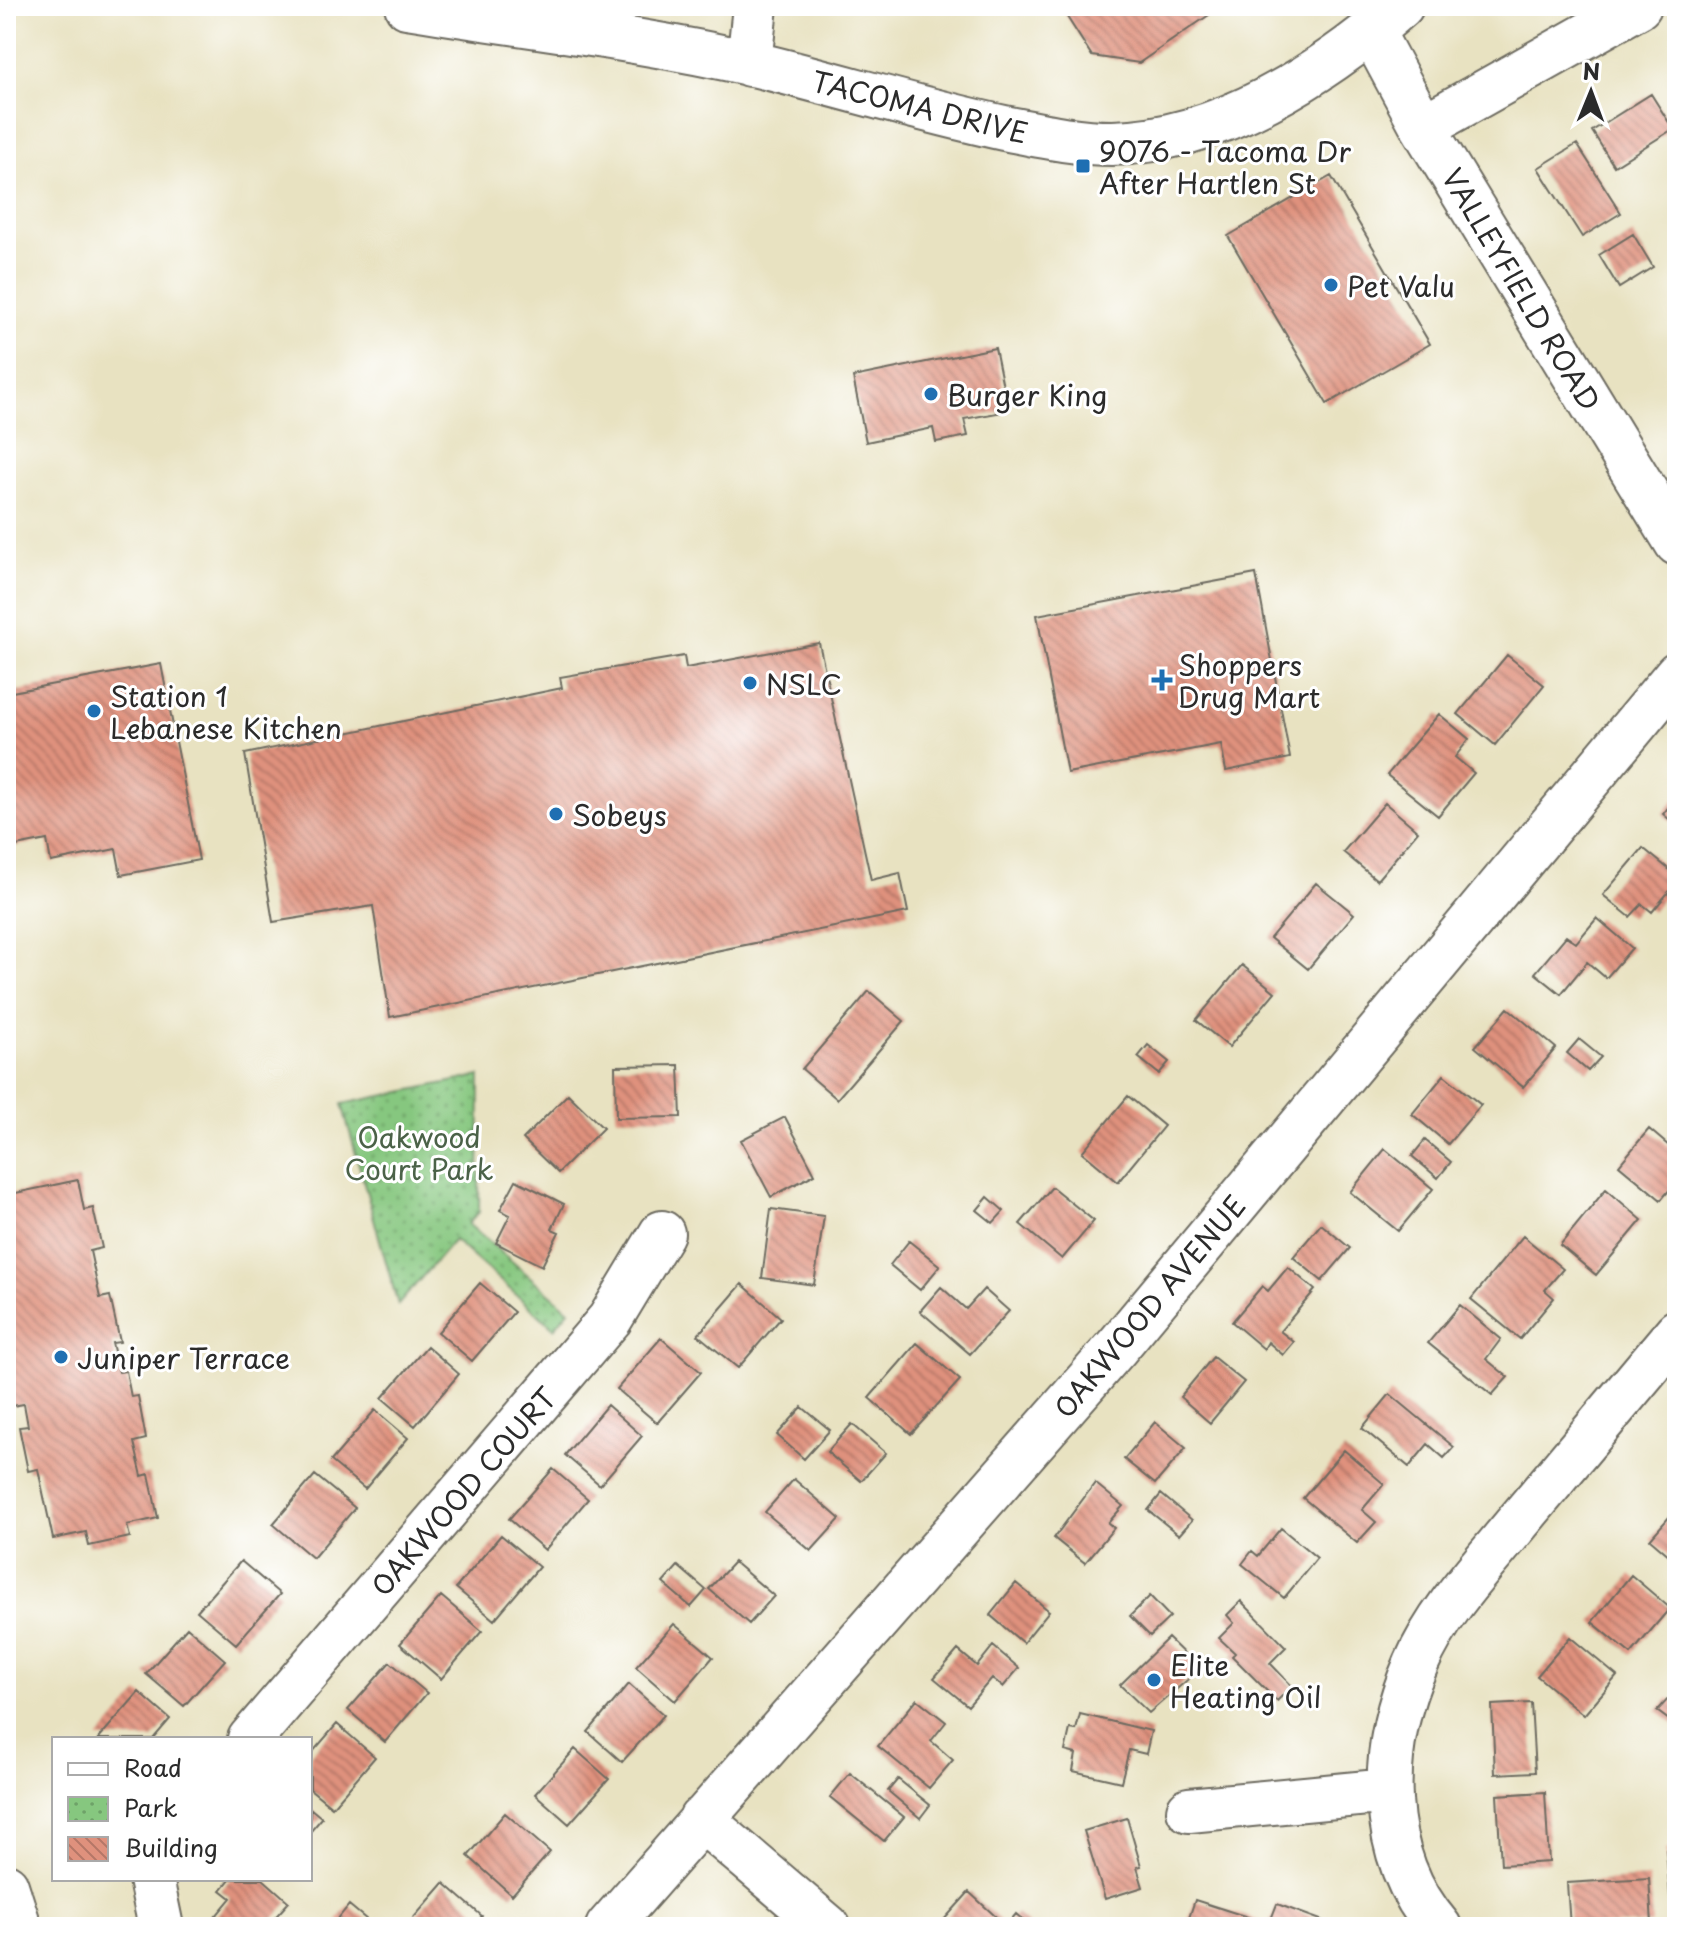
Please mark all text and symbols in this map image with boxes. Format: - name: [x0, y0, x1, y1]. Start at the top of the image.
- north arrow: [1551, 52, 1631, 132]
- text: N: [1582, 54, 1600, 87]
- street label: TACOMA DRIVE: [808, 58, 1032, 154]
- place label: 9076 - Tacoma Dr After Hartlen St: [1099, 129, 1351, 204]
- marker: 9076 - Tacoma Dr After Hartlen St: [1074, 157, 1092, 175]
- street label: VALLEYFIELD ROAD: [1432, 159, 1612, 419]
- place label: Pet Valu: [1347, 264, 1455, 307]
- marker: Pet Valu: [1322, 276, 1340, 294]
- place label: Burger King: [947, 373, 1107, 416]
- marker: Burger King: [922, 385, 940, 403]
- place label: Shoppers Drug Mart: [1178, 643, 1320, 718]
- place label: NSLC: [766, 662, 842, 705]
- marker: Shoppers Drug Mart: [1153, 671, 1171, 689]
- place label: Station 1 Lebanese Kitchen: [110, 674, 342, 749]
- marker: NSLC: [741, 674, 759, 692]
- marker: Station 1 Lebanese Kitchen: [85, 702, 103, 720]
- place label: Sobeys: [572, 793, 667, 836]
- marker: Sobeys: [547, 805, 565, 823]
- park label: Oakwood Court Park: [344, 1115, 494, 1190]
- street label: OAKWOOD AVENUE: [1043, 1185, 1255, 1427]
- place label: Juniper Terrace: [77, 1336, 290, 1379]
- marker: Juniper Terrace: [52, 1348, 70, 1366]
- street label: OAKWOOD COURT: [360, 1377, 566, 1605]
- place label: Elite Heating Oil: [1170, 1643, 1321, 1718]
- marker: Elite Heating Oil: [1145, 1671, 1163, 1689]
- legend: [52, 1737, 312, 1881]
- text: Road: [124, 1749, 182, 1785]
- text: Park: [124, 1789, 178, 1825]
- text: Building: [124, 1829, 218, 1865]

